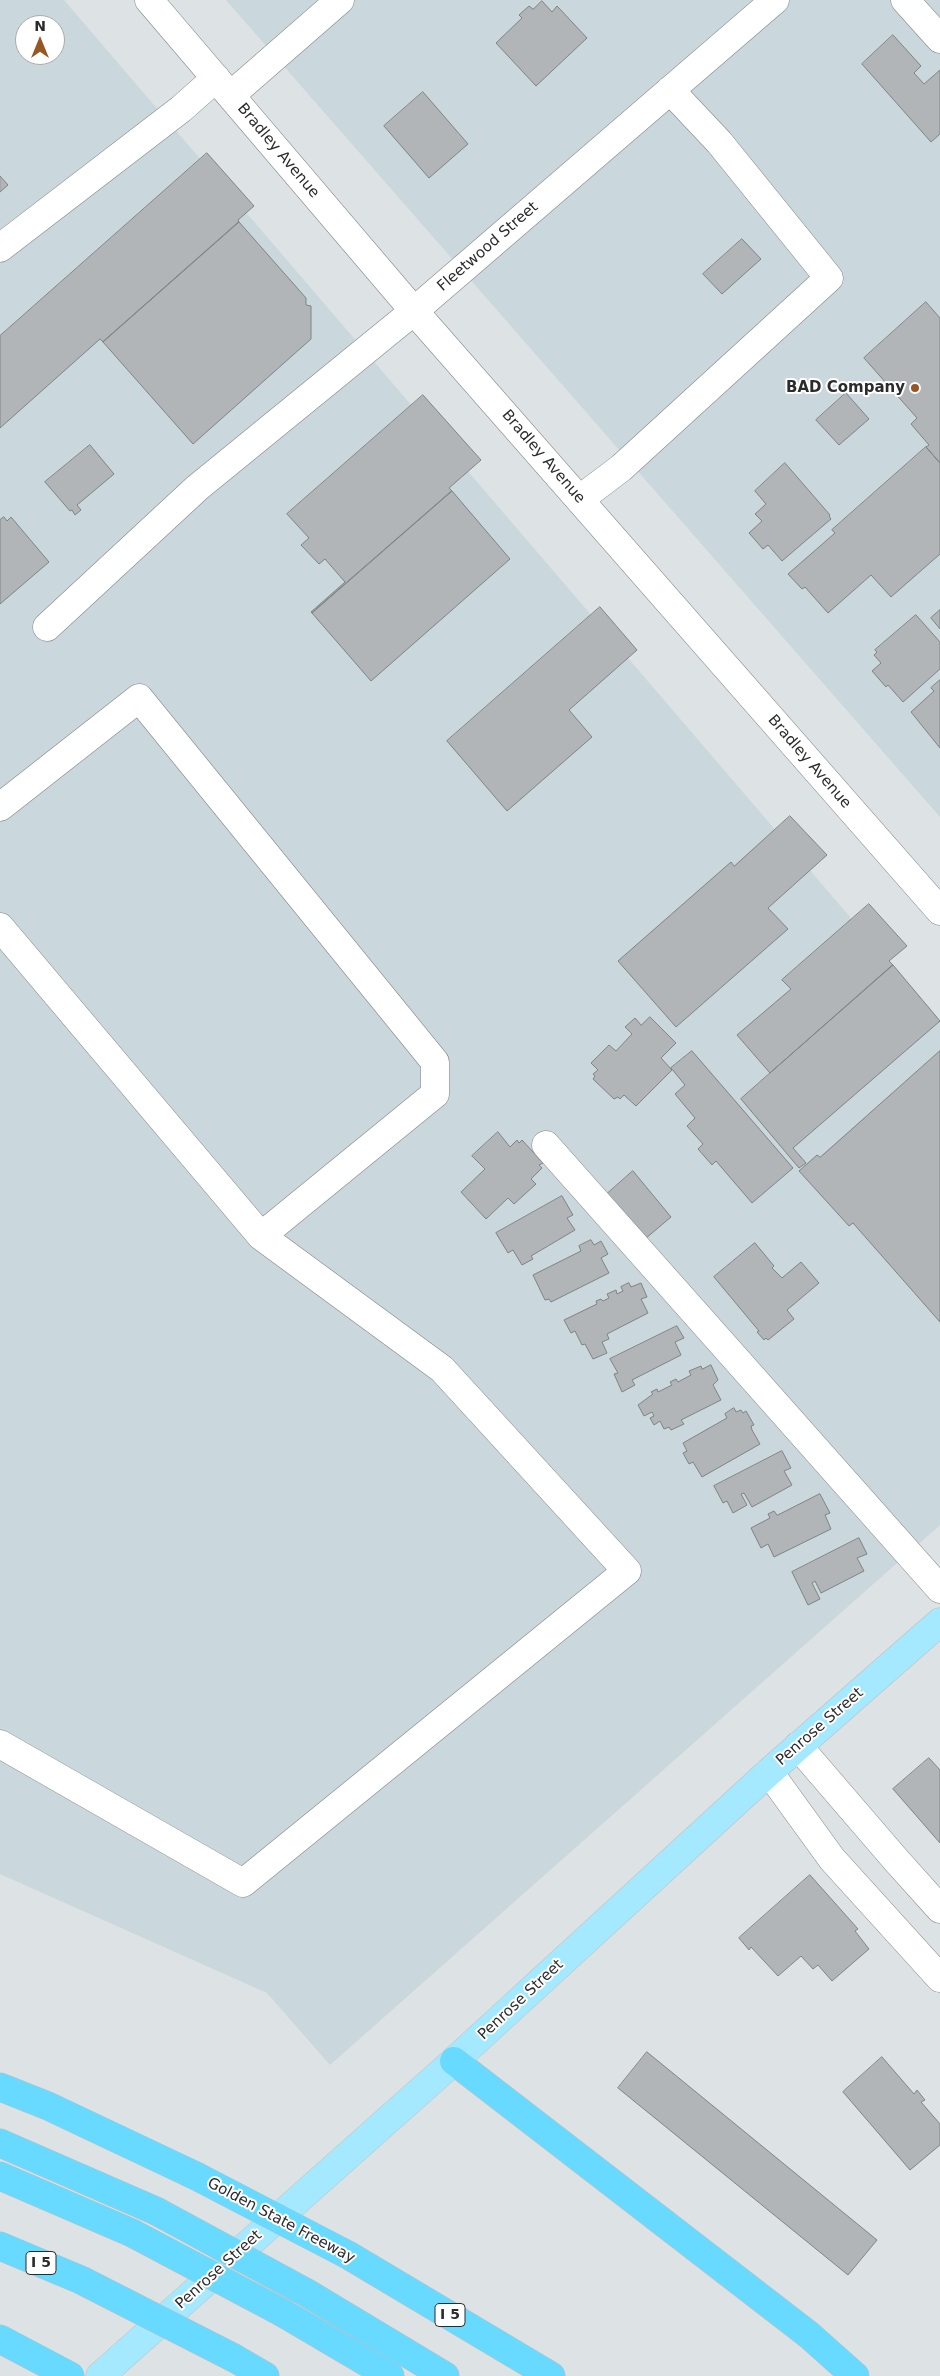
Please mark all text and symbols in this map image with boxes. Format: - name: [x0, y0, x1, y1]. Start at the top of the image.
- north arrow: [15, 15, 65, 65]
- text: N: [34, 18, 46, 34]
- street label: Bradley Avenue: [233, 100, 323, 202]
- street label: Fleetwood Street: [434, 198, 542, 296]
- place label: BAD Company: [786, 379, 905, 397]
- marker: BAD Company: [909, 382, 921, 394]
- street label: Bradley Avenue: [498, 407, 588, 507]
- street label: Bradley Avenue: [764, 712, 854, 812]
- street label: Penrose Street: [773, 1684, 867, 1770]
- street label: Penrose Street: [475, 1956, 567, 2044]
- street label: Golden State Freeway: [204, 2174, 358, 2268]
- street label: Penrose Street: [172, 2227, 266, 2313]
- road number: I 5: [26, 2252, 56, 2274]
- road number: I 5: [435, 2304, 465, 2326]

